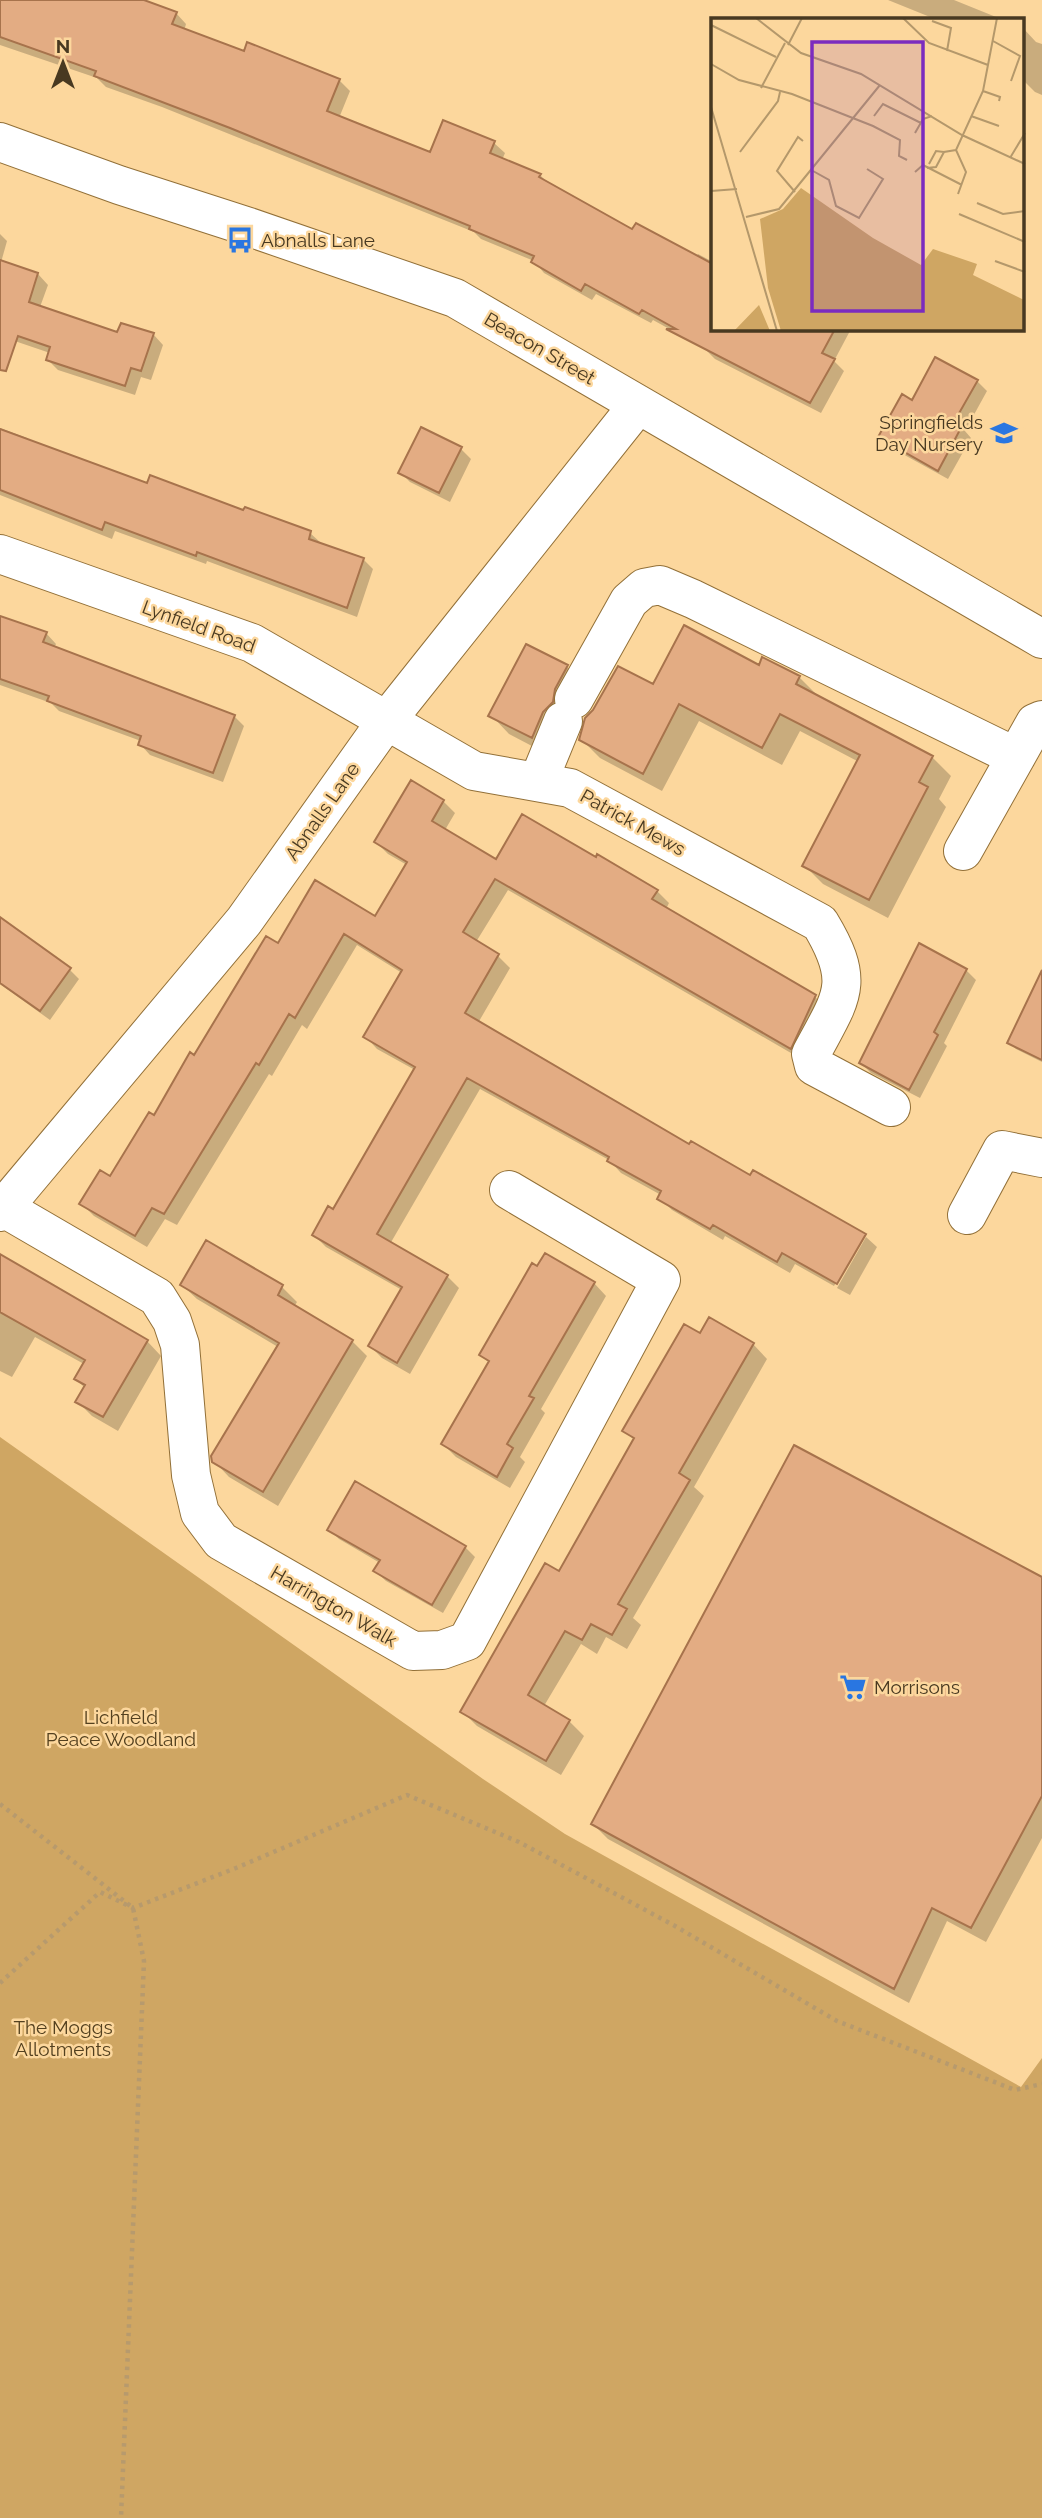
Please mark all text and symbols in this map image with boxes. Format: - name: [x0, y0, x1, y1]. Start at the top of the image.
- inset map: [711, 18, 1024, 331]
- north arrow: [28, 28, 98, 98]
- text: N: [56, 35, 70, 57]
- bus stop icon: Abnalls Lane: [225, 225, 255, 255]
- place label: Abnalls Lane: [261, 229, 375, 251]
- street label: Beacon Street: [481, 307, 600, 389]
- place label: Springfields Day Nursery: [875, 411, 983, 455]
- school or university icon: Springfields Day Nursery: [989, 418, 1019, 448]
- street label: Lynfield Road: [139, 595, 259, 657]
- street label: Abnalls Lane: [280, 758, 364, 864]
- street label: Patrick Mews: [577, 784, 689, 860]
- street label: Harrington Walk: [267, 1561, 401, 1651]
- supermarket icon: Morrisons: [838, 1672, 868, 1702]
- place label: Morrisons: [874, 1676, 960, 1698]
- park label: Lichfield Peace Woodland: [46, 1706, 196, 1750]
- park label: The Moggs Allotments: [13, 2016, 113, 2060]

